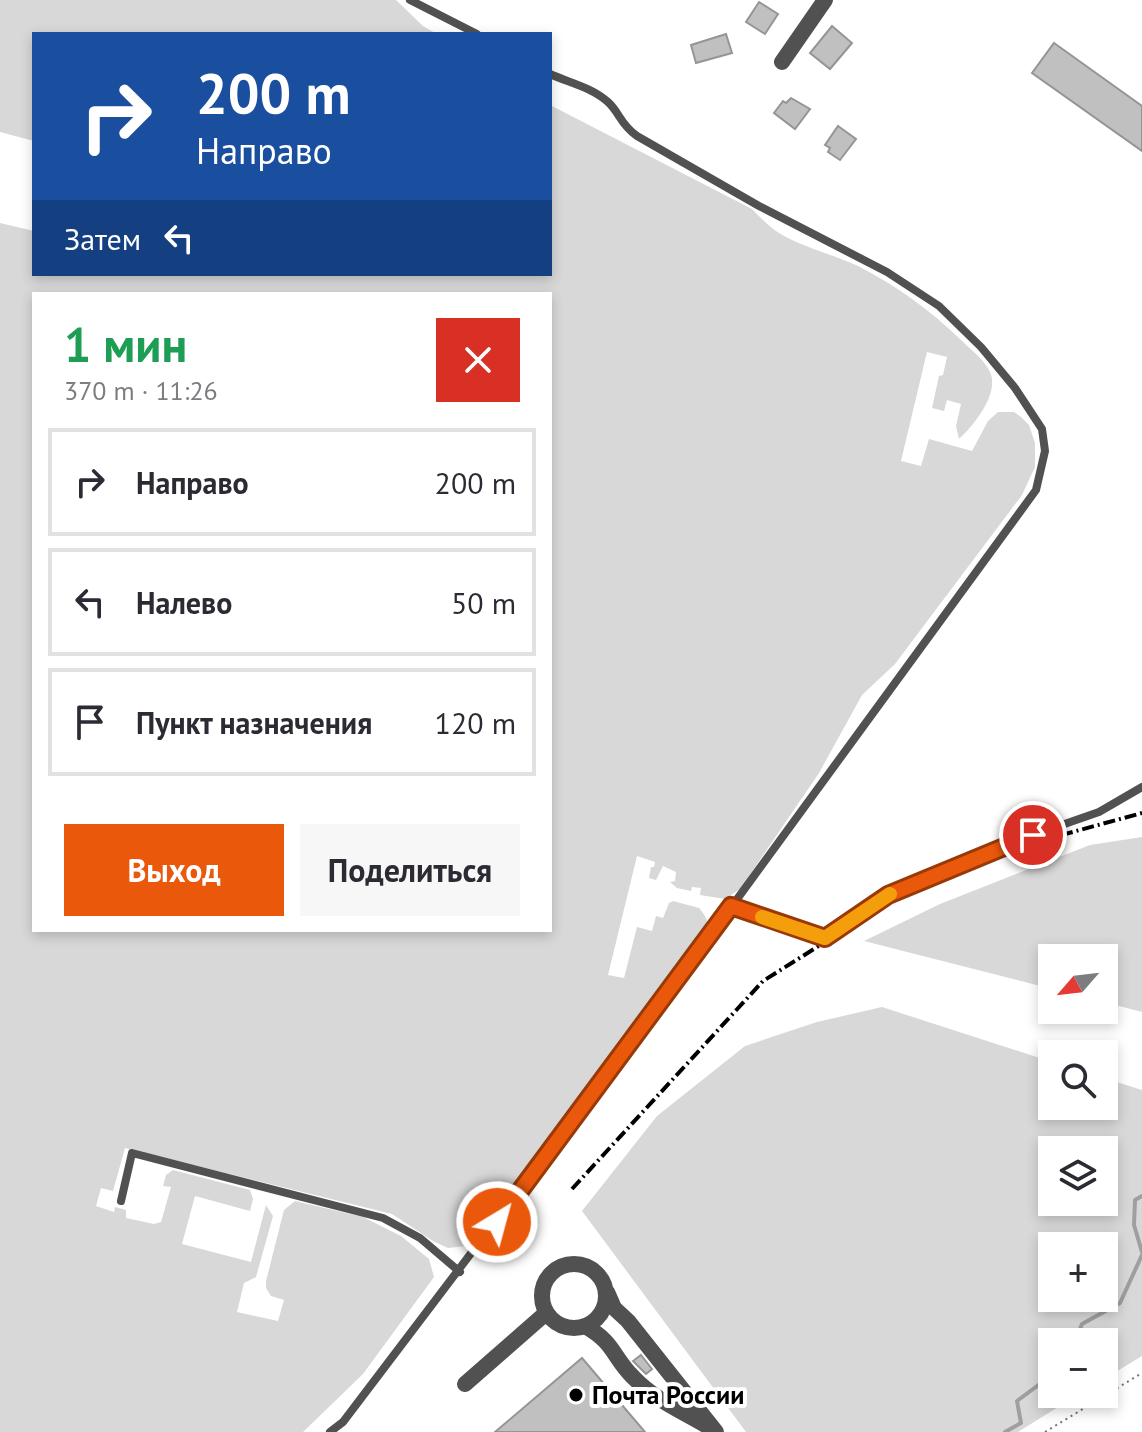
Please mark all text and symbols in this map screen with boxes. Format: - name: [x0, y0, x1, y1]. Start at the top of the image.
- text: 200 m: [196, 57, 351, 129]
- icon: right: [64, 64, 168, 168]
- text: Направо: [196, 127, 332, 174]
- icon: left: [157, 216, 201, 260]
- text: Затем: [64, 219, 141, 258]
- text: 1 мин: [64, 313, 187, 375]
- button: close: [436, 318, 520, 402]
- text: 370 m · 11:26: [64, 374, 218, 407]
- icon: right: [68, 460, 112, 504]
- text: Направо: [136, 463, 249, 502]
- text: 200 m: [435, 463, 516, 502]
- icon: left: [68, 580, 112, 624]
- text: Налево: [136, 583, 232, 622]
- text: 50 m: [451, 583, 516, 622]
- icon: arrive: [68, 700, 112, 744]
- text: Пункт назначения: [136, 703, 372, 742]
- text: 120 m: [435, 703, 516, 742]
- pin: [999, 801, 1067, 869]
- icon: arrive: [1011, 813, 1055, 857]
- button: Выход: [64, 824, 284, 916]
- button: Поделиться: [300, 824, 520, 916]
- north arrow: [1038, 944, 1118, 1024]
- map controls: [1038, 944, 1118, 1408]
- button: search: [1038, 1040, 1118, 1120]
- button: layers: [1038, 1136, 1118, 1216]
- position arrow: [455, 1180, 539, 1264]
- button: +: [1038, 1232, 1118, 1312]
- button: −: [1038, 1328, 1118, 1408]
- place label: Почта России: [592, 1378, 744, 1411]
- marker: Почта России: [567, 1386, 585, 1404]

